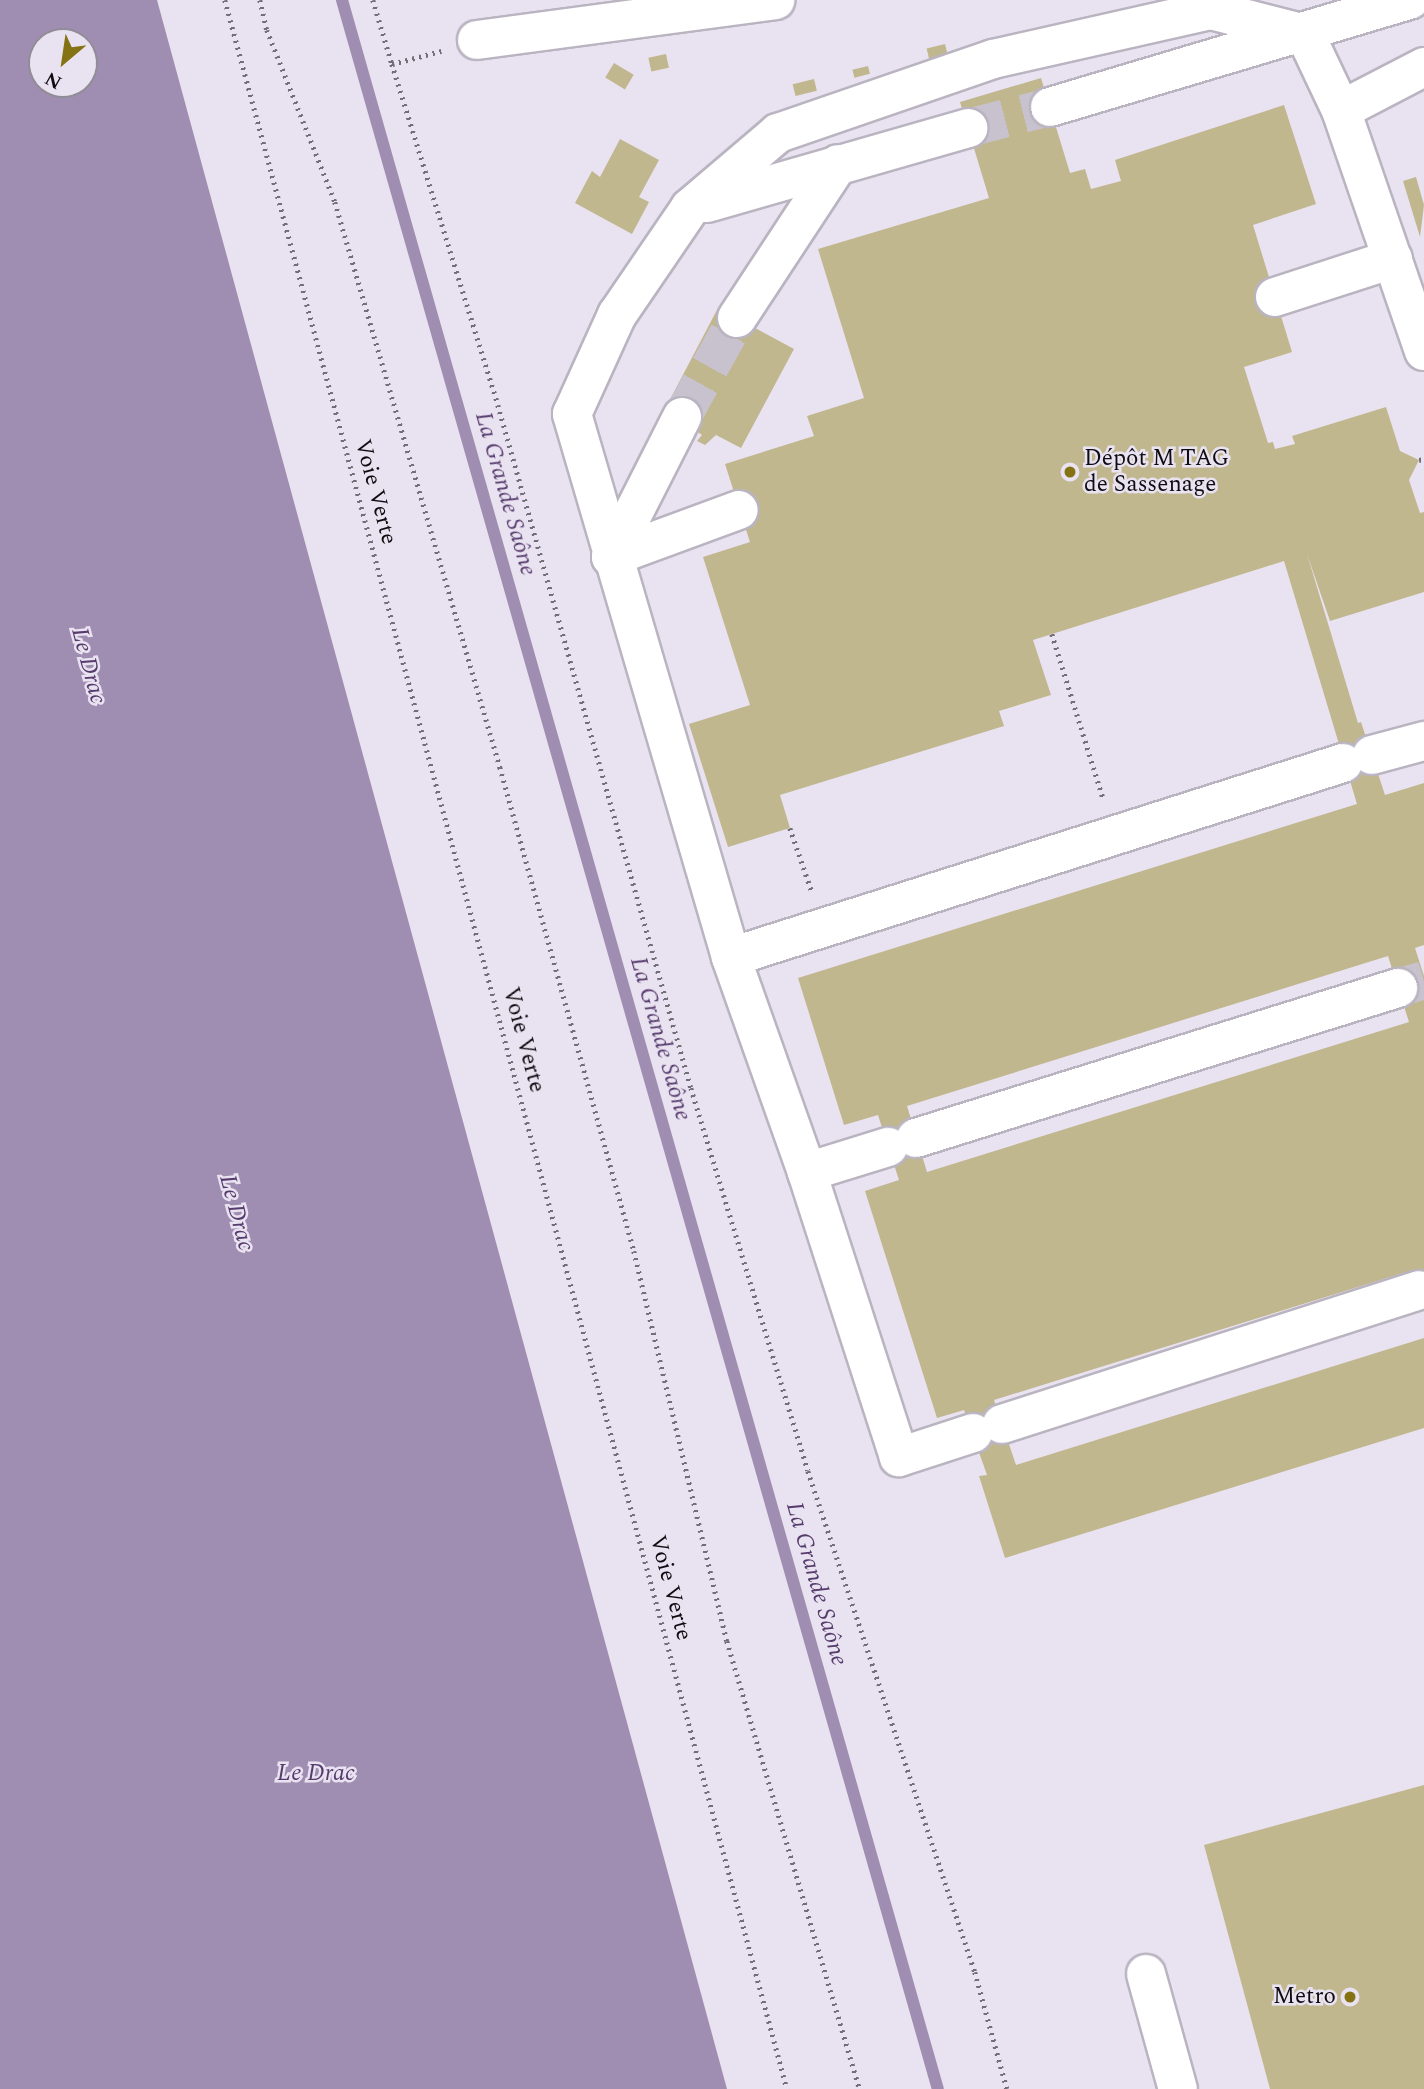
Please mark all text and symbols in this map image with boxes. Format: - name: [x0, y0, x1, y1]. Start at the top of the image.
- north arrow: [28, 28, 98, 98]
- text: N: [40, 64, 67, 97]
- water label: La Grande Saône: [468, 409, 542, 579]
- street label: Voie Verte: [348, 436, 402, 548]
- place label: Dépôt M TAG de Sassenage: [1084, 445, 1229, 499]
- marker: Dépôt M TAG de Sassenage: [1062, 464, 1078, 480]
- water label: Le Drac: [64, 625, 112, 707]
- water label: La Grande Saône: [623, 954, 697, 1124]
- street label: Voie Verte: [496, 984, 550, 1096]
- water label: Le Drac: [212, 1172, 260, 1254]
- water label: La Grande Saône: [779, 1499, 853, 1669]
- street label: Voie Verte: [643, 1532, 697, 1644]
- water label: Le Drac: [277, 1760, 355, 1788]
- place label: Metro: [1273, 1983, 1336, 2011]
- marker: Metro: [1342, 1989, 1358, 2005]

